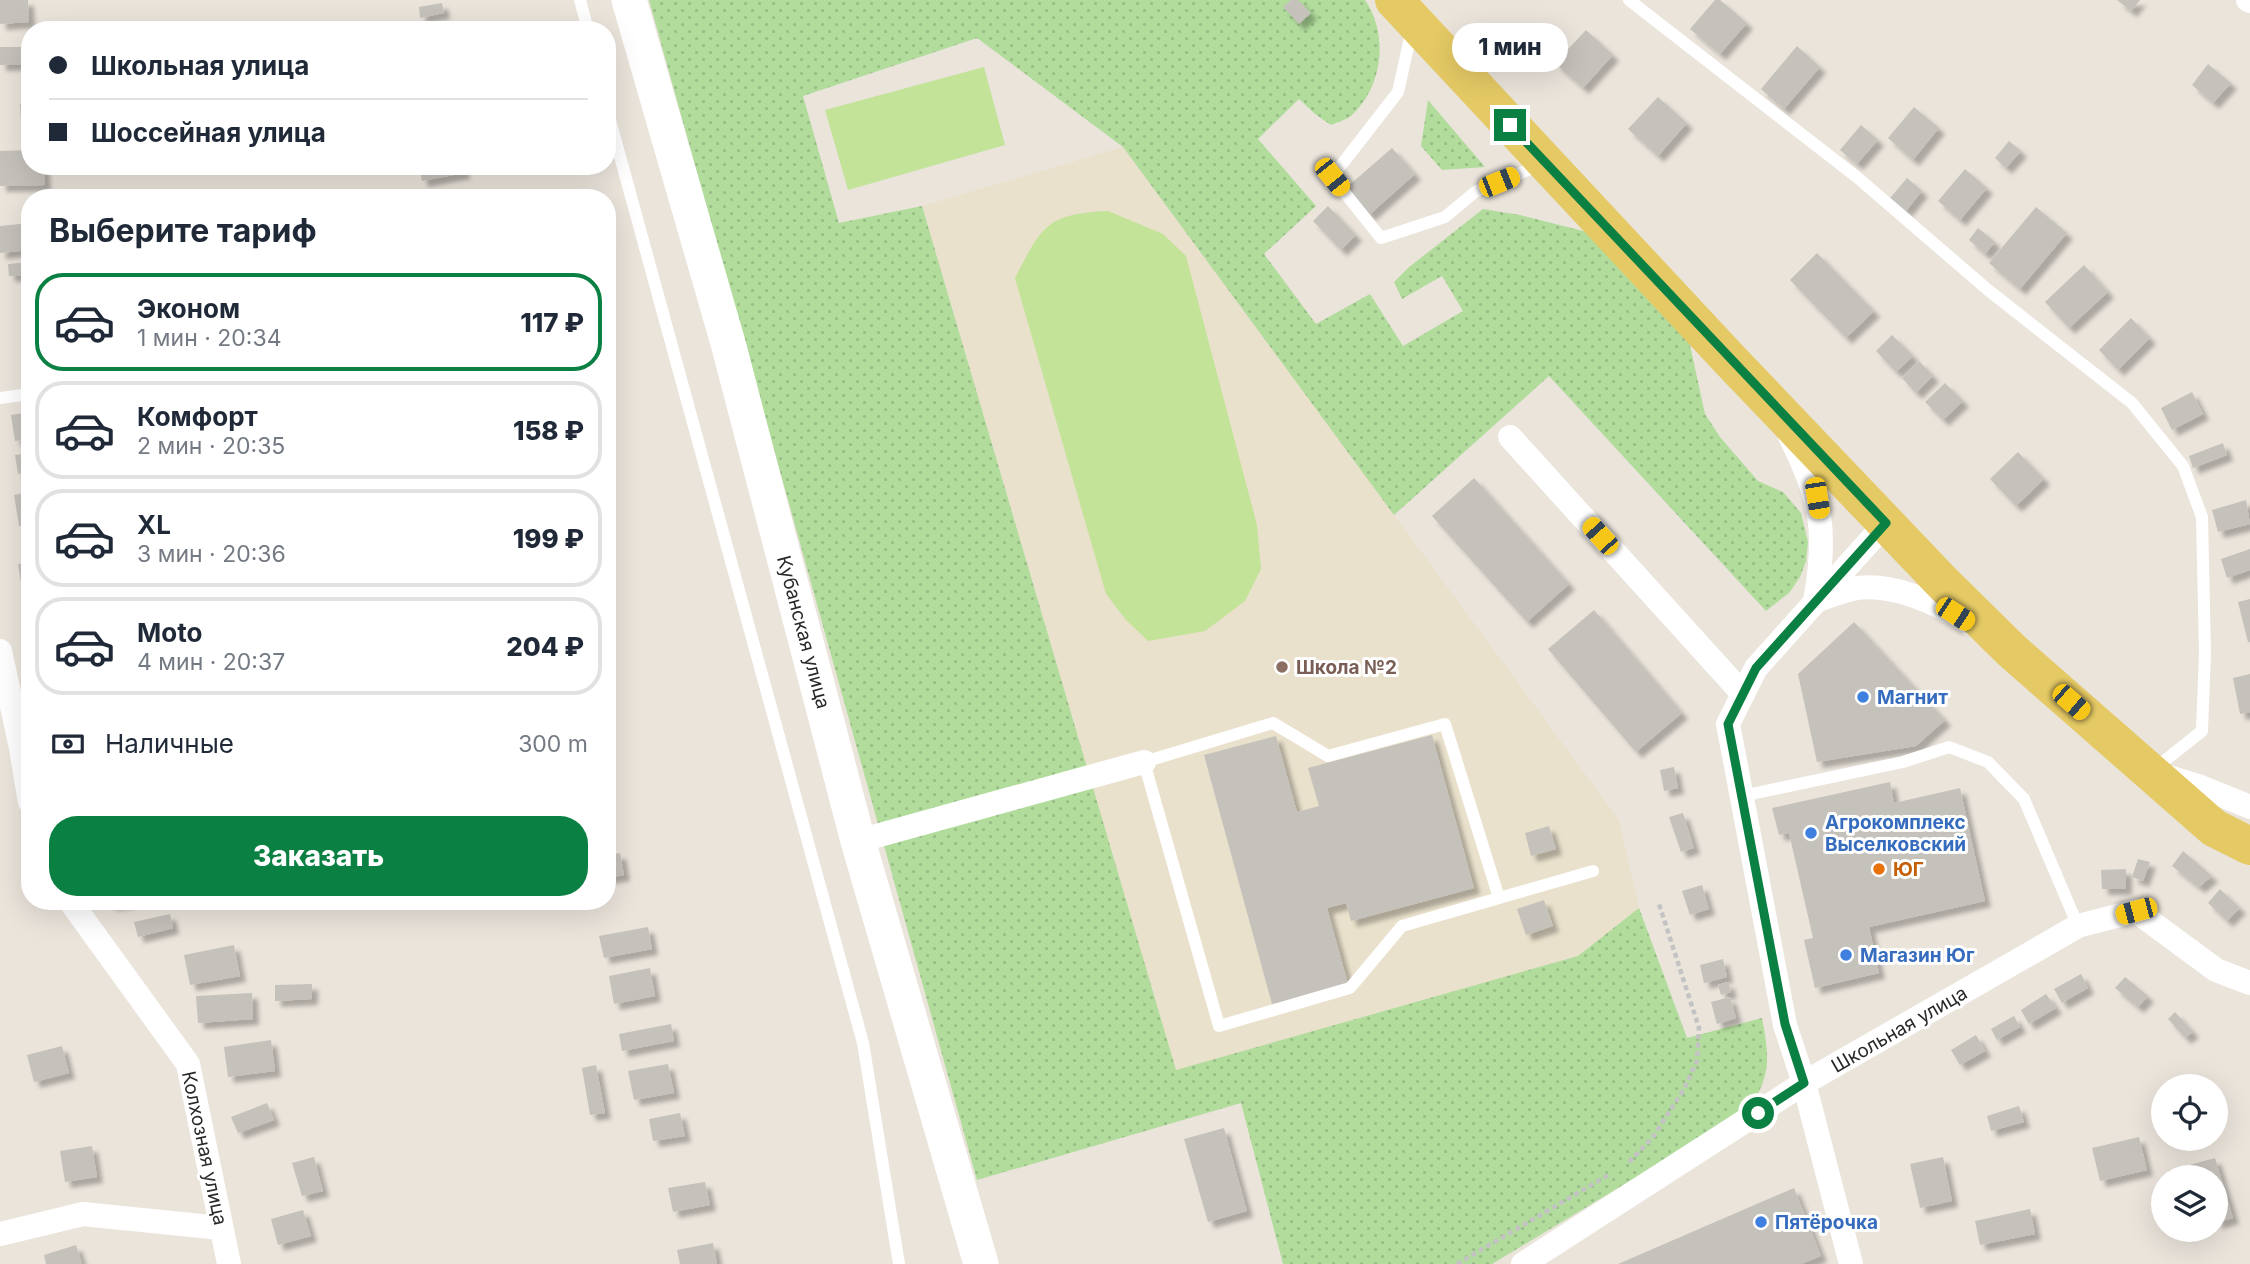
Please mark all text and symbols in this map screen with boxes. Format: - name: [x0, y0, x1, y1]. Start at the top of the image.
- callout: 1 мин: [1452, 24, 1568, 72]
- text: 1 мин: [1478, 33, 1542, 61]
- text: Школьная улица: [91, 50, 309, 81]
- route end: [1494, 109, 1526, 141]
- text: Шоссейная улица: [91, 117, 326, 148]
- car: [1311, 154, 1354, 200]
- car: [1476, 164, 1523, 200]
- text: Выберите тариф: [49, 211, 317, 250]
- icon: car: [53, 291, 116, 354]
- text: Эконом: [137, 293, 240, 324]
- text: 117 ₽: [520, 307, 584, 338]
- text: 1 мин · 20:34: [137, 324, 282, 352]
- icon: car: [53, 399, 116, 462]
- text: Комфорт: [137, 401, 258, 432]
- text: 158 ₽: [513, 415, 584, 446]
- text: 2 мин · 20:35: [137, 432, 285, 460]
- car: [1804, 476, 1831, 520]
- icon: car: [53, 507, 116, 570]
- text: XL: [137, 509, 171, 540]
- car: [1579, 513, 1622, 559]
- text: 199 ₽: [513, 523, 584, 554]
- text: 3 мин · 20:36: [137, 540, 286, 568]
- street label: Кубанская улица: [772, 553, 835, 711]
- car: [1932, 594, 1979, 634]
- icon: car: [53, 615, 116, 678]
- text: Moto: [137, 617, 202, 648]
- text: 204 ₽: [506, 631, 584, 662]
- text: 4 мин · 20:37: [137, 648, 285, 676]
- place label: Школа №2: [1296, 656, 1397, 679]
- marker: Школа №2: [1274, 659, 1290, 675]
- car: [2049, 680, 2094, 724]
- place label: Магнит: [1877, 686, 1948, 709]
- marker: Магнит: [1855, 689, 1871, 705]
- icon: cash: [49, 725, 87, 763]
- text: Наличные: [105, 728, 234, 759]
- text: 300 m: [518, 730, 588, 758]
- place label: Агрокомплекс Выселковский: [1825, 811, 1966, 856]
- button: Заказать: [49, 816, 588, 896]
- marker: Агрокомплекс Выселковский: [1803, 825, 1819, 841]
- place label: ЮГ: [1893, 858, 1924, 881]
- marker: ЮГ: [1871, 861, 1887, 877]
- car: [2113, 895, 2160, 927]
- place label: Магазин Юг: [1860, 944, 1975, 967]
- marker: Магазин Юг: [1838, 947, 1854, 963]
- street label: Школьная улица: [1827, 981, 1971, 1078]
- street label: Колхозная улица: [177, 1069, 232, 1227]
- map controls: [2151, 1074, 2228, 1242]
- button: locate: [2151, 1074, 2228, 1151]
- route start: [1742, 1097, 1774, 1129]
- button: layers: [2151, 1165, 2228, 1242]
- place label: Пятёрочка: [1775, 1211, 1878, 1234]
- marker: Пятёрочка: [1753, 1214, 1769, 1230]

